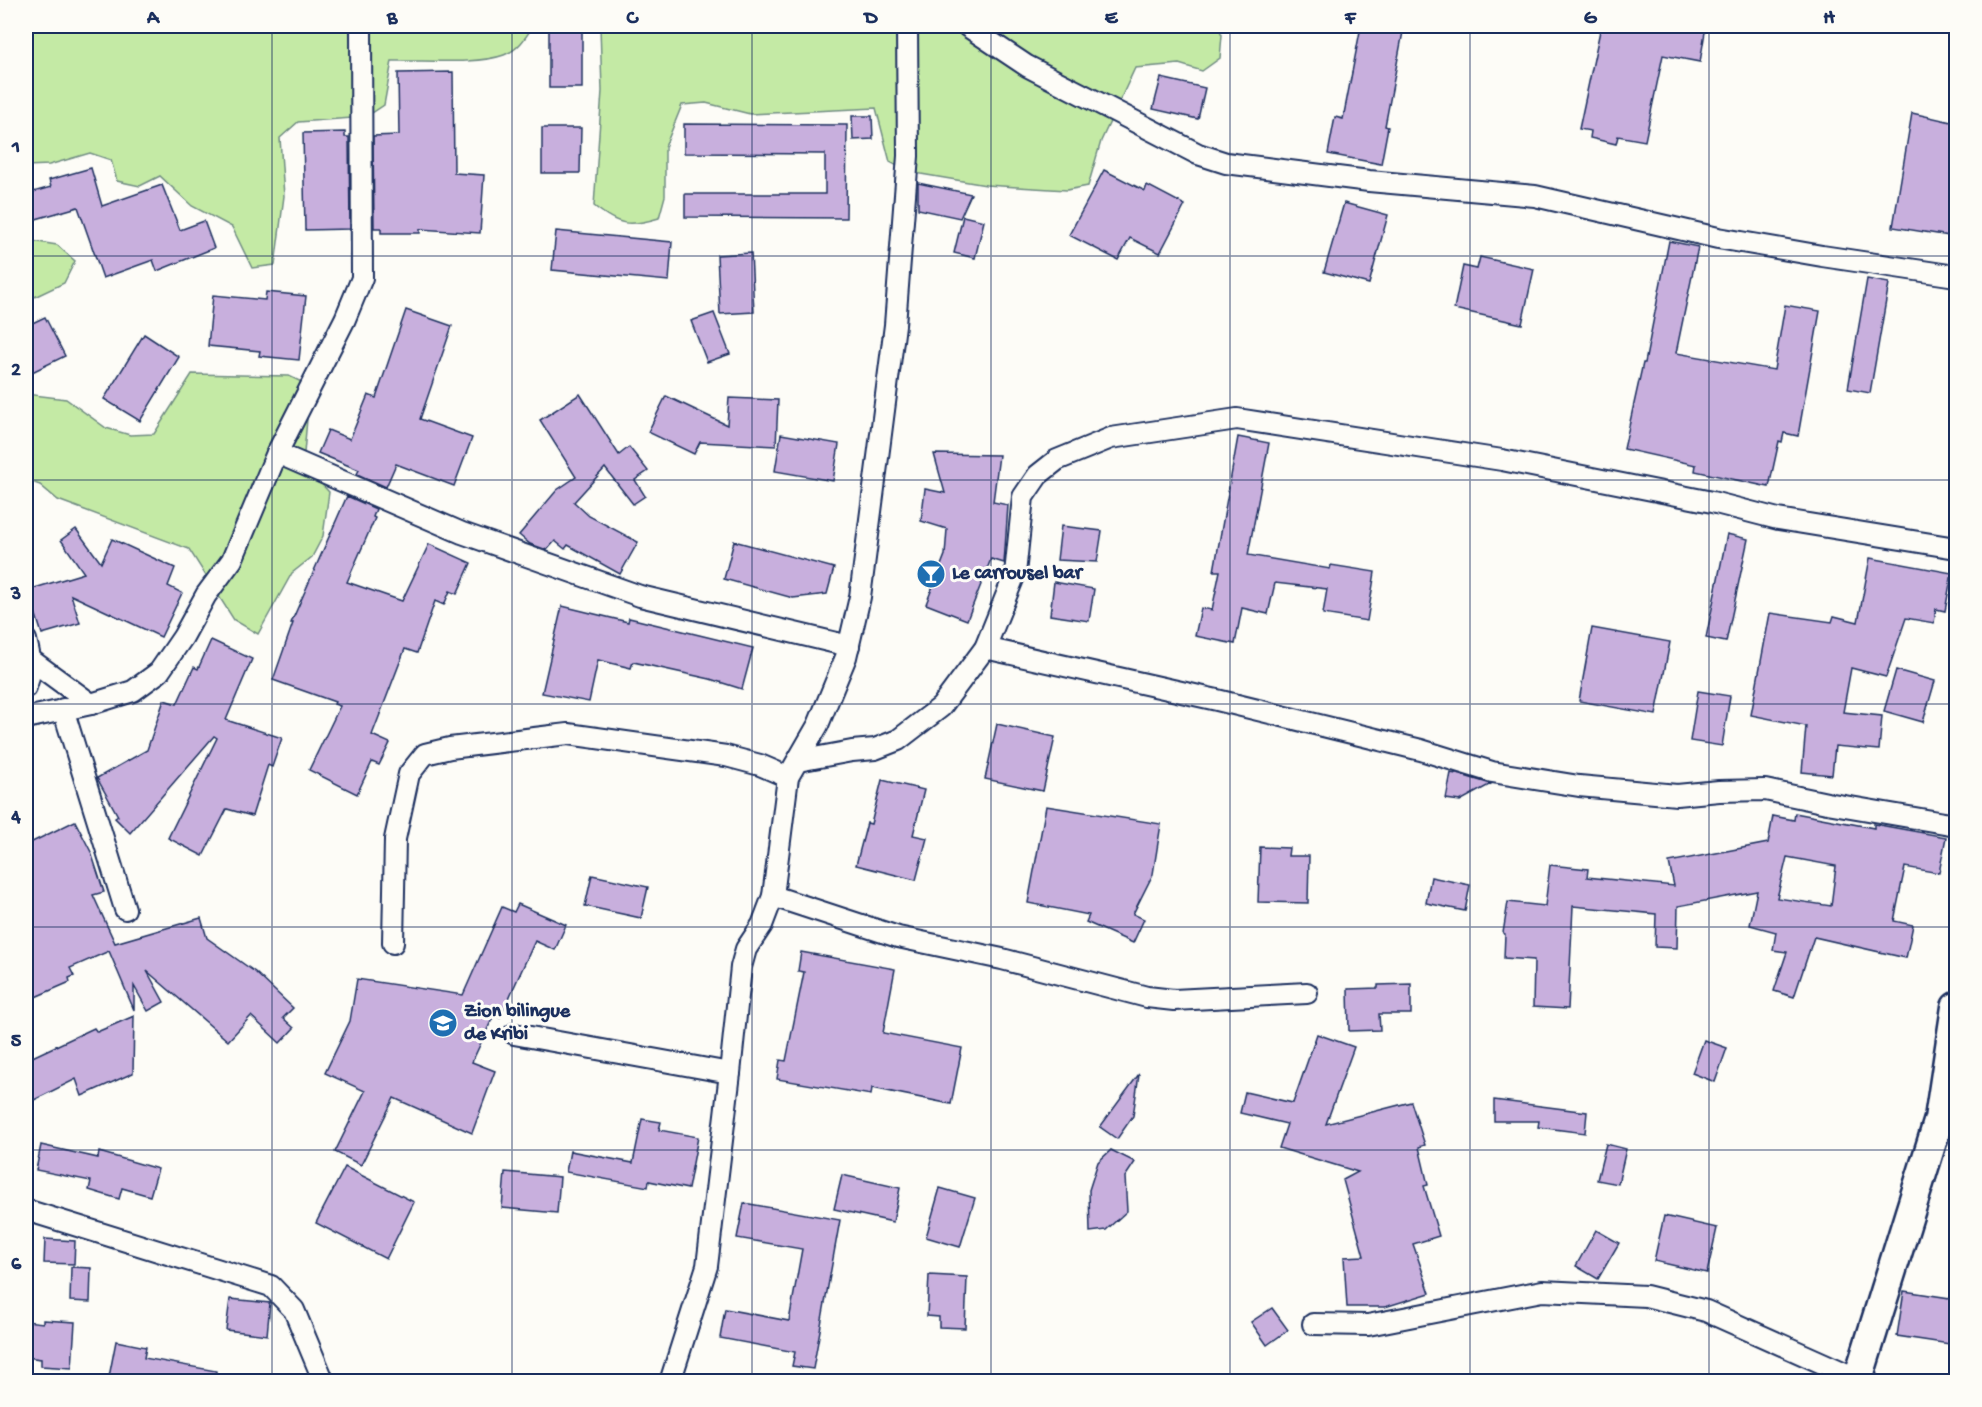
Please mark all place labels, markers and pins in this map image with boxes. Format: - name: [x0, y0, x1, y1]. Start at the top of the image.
- bar icon: Le carrousel bar: [915, 558, 947, 590]
- place label: Le carrousel bar: [952, 563, 1084, 586]
- place label: Zion bilingue de Kribi: [464, 1001, 571, 1047]
- school or university icon: Zion bilingue de Kribi: [427, 1007, 459, 1039]

